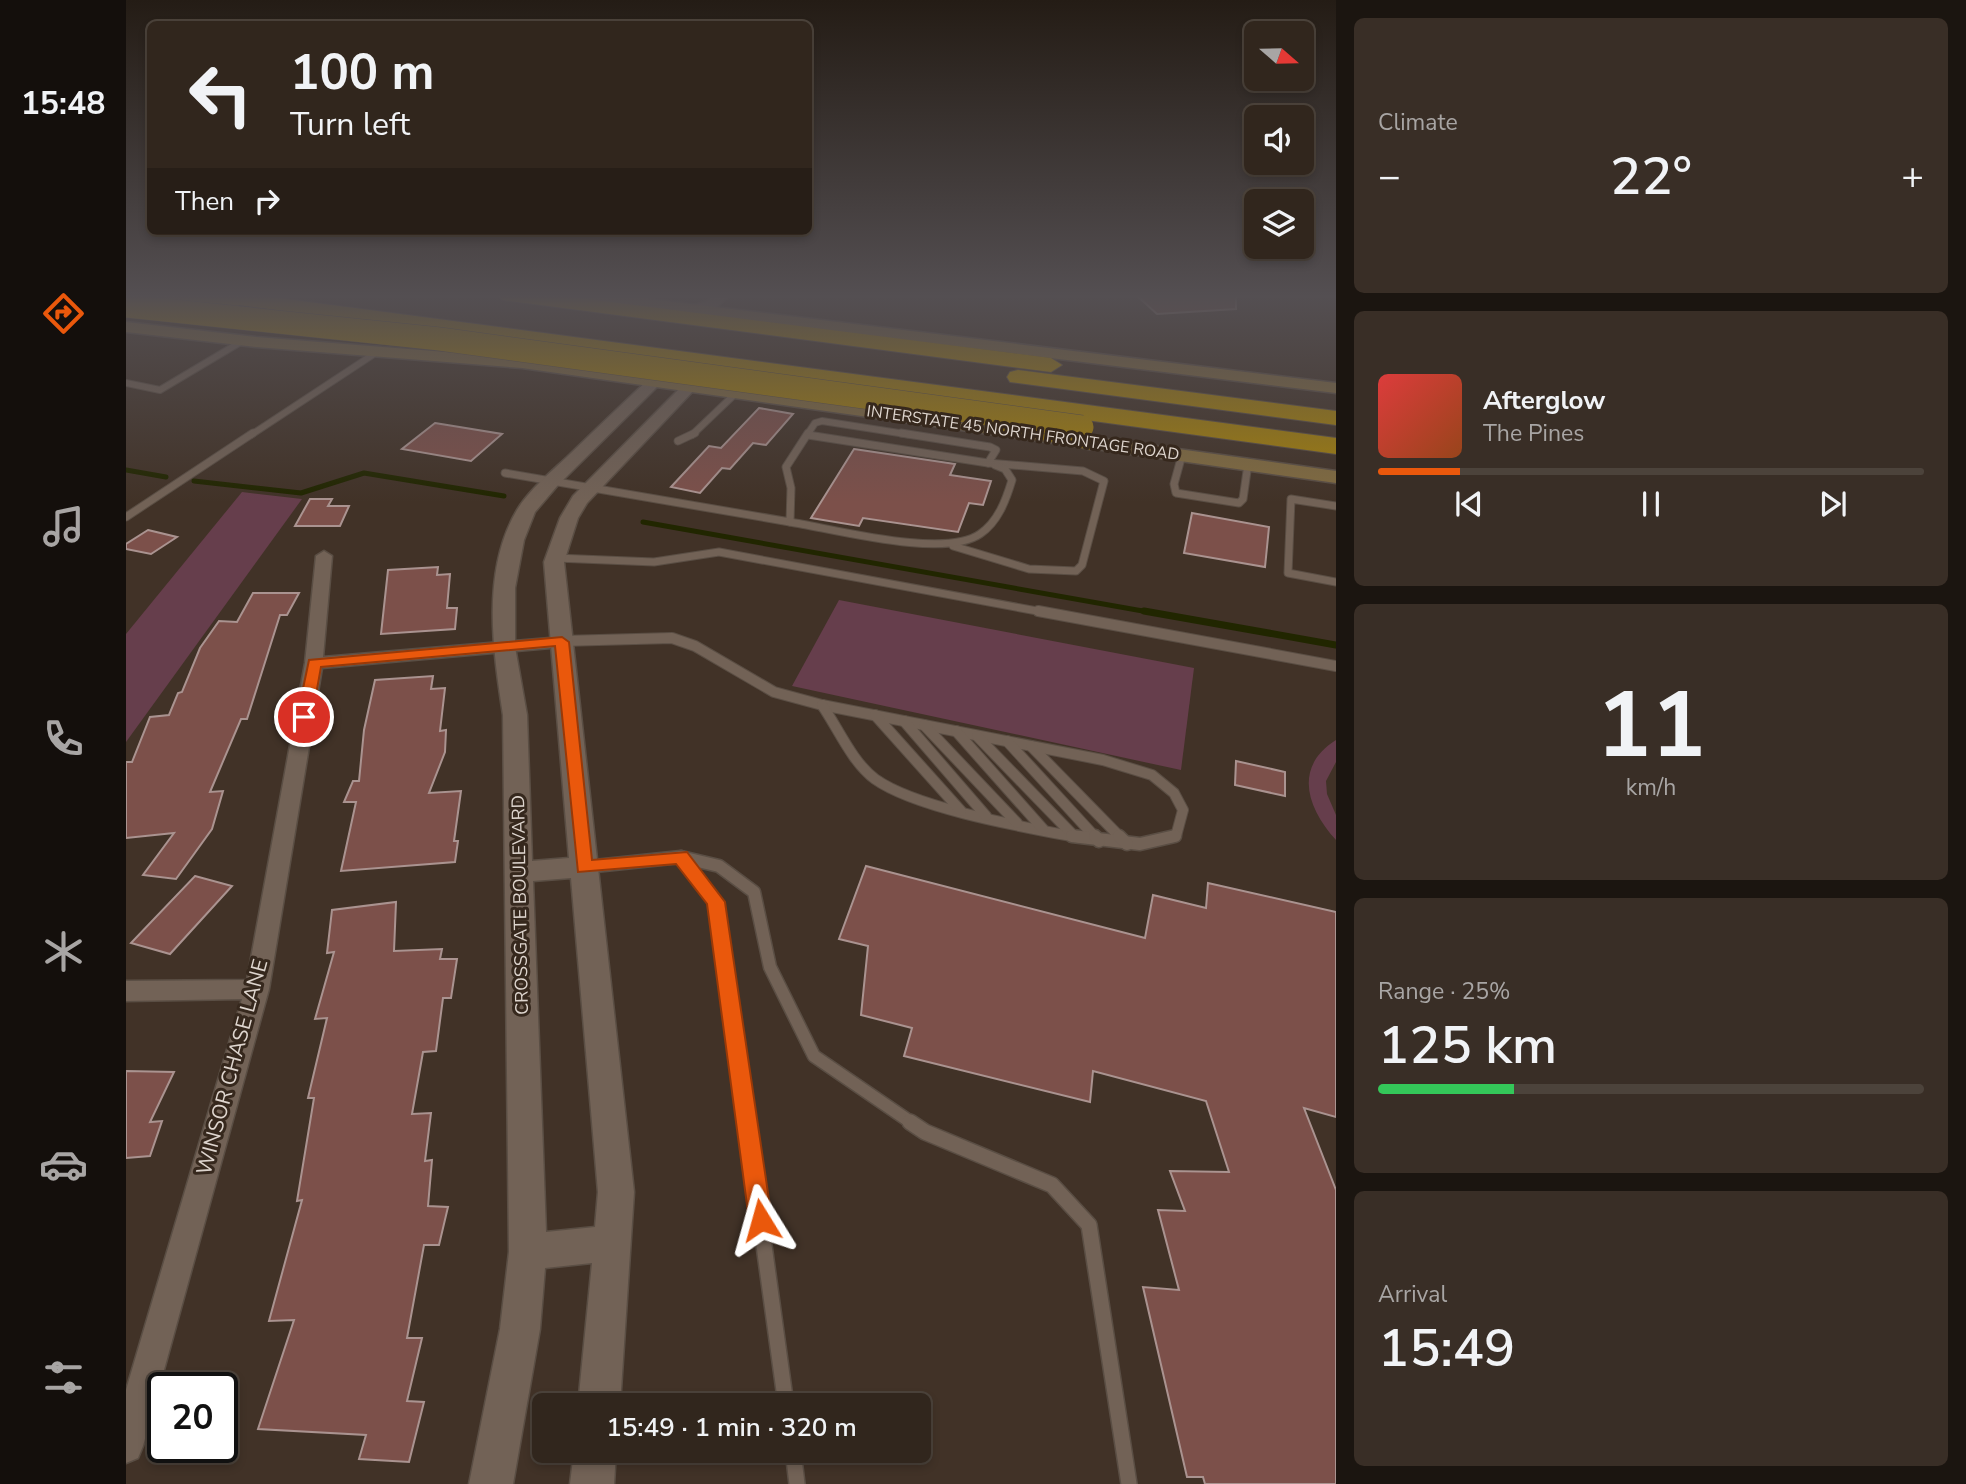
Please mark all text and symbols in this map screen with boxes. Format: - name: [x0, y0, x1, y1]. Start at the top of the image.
- north arrow: [1244, 21, 1314, 91]
- map controls: [1244, 21, 1314, 259]
- text: 100 m: [290, 39, 434, 106]
- icon: left: [175, 49, 266, 140]
- text: 15:48: [21, 82, 105, 125]
- text: Turn left: [290, 103, 410, 146]
- button: sound: [1244, 105, 1314, 175]
- text: Climate: [1378, 107, 1458, 138]
- text: 22°: [1610, 141, 1692, 212]
- text: −: [1378, 151, 1401, 202]
- text: +: [1901, 151, 1924, 202]
- icon: right: [248, 182, 286, 220]
- text: Then: [175, 184, 234, 219]
- button: layers: [1244, 189, 1314, 259]
- icon: directions: [39, 289, 88, 338]
- text: Afterglow: [1483, 383, 1606, 418]
- street label: INTERSTATE 45 NORTH FRONTAGE ROAD: [865, 400, 1181, 466]
- text: The Pines: [1483, 418, 1584, 449]
- icon: previous: [1450, 485, 1488, 523]
- icon: pause: [1632, 485, 1670, 523]
- icon: next: [1814, 485, 1852, 523]
- icon: music: [39, 502, 88, 551]
- text: 11: [1596, 664, 1706, 788]
- pin: [274, 687, 334, 747]
- icon: arrive: [285, 698, 323, 736]
- icon: phone: [39, 714, 88, 763]
- text: km/h: [1626, 772, 1676, 803]
- street label: CROSSGATE BOULEVARD: [506, 795, 534, 1015]
- icon: climate: [39, 927, 88, 976]
- street label: WINSOR CHASE LANE: [190, 956, 274, 1178]
- text: Range · 25%: [1378, 976, 1510, 1007]
- text: 125 km: [1378, 1010, 1557, 1081]
- icon: car: [39, 1140, 88, 1189]
- position arrow: [724, 1183, 798, 1257]
- text: Arrival: [1378, 1279, 1447, 1310]
- text: 15:49: [1378, 1313, 1515, 1384]
- icon: filters: [39, 1353, 88, 1402]
- speed limit sign: 20: [147, 1372, 238, 1463]
- text: 15:49 · 1 min · 320 m: [606, 1410, 857, 1445]

